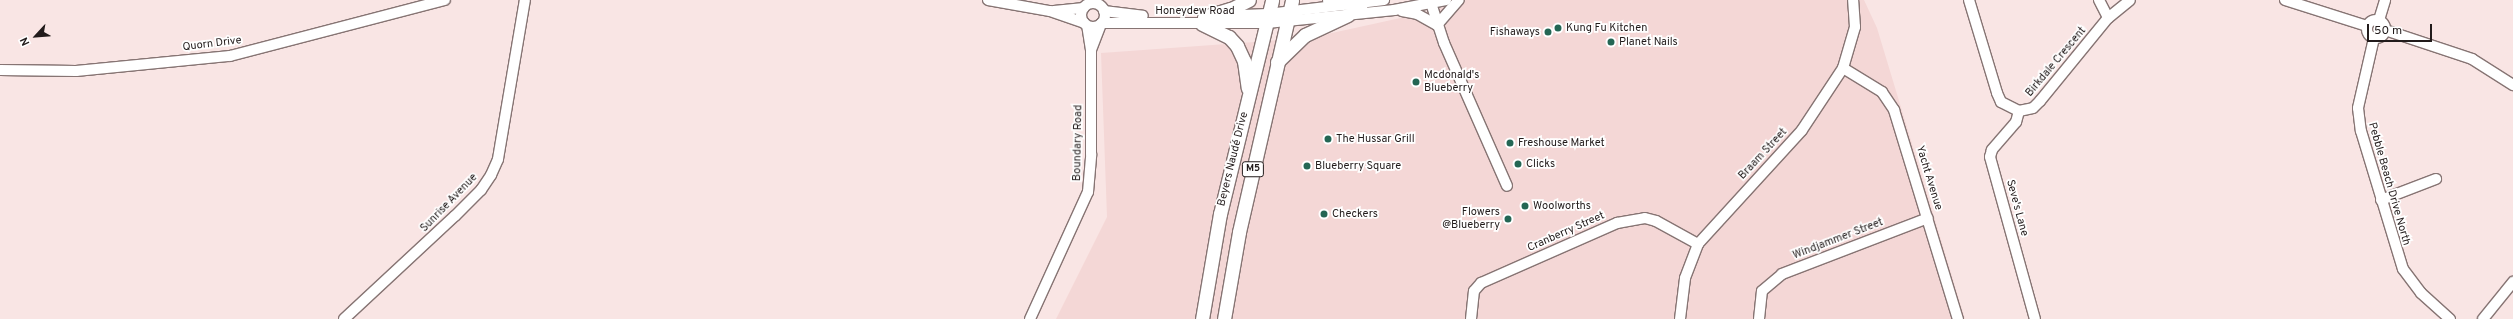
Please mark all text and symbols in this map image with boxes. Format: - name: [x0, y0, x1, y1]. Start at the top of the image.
- street label: Honeydew Road: [1155, 4, 1235, 18]
- north arrow: [16, 16, 56, 56]
- scale bar: [2369, 16, 2434, 42]
- place label: Kung Fu Kitchen: [1566, 21, 1647, 35]
- marker: Kung Fu Kitchen: [1553, 23, 1563, 33]
- text: 50 m: [2374, 23, 2402, 39]
- street label: Birkdale Crescent: [2023, 24, 2089, 100]
- place label: Fishaways: [1490, 25, 1540, 39]
- marker: Fishaways: [1543, 27, 1553, 37]
- street label: Quorn Drive: [182, 34, 242, 54]
- text: N: [17, 35, 33, 48]
- place label: Planet Nails: [1619, 35, 1678, 49]
- marker: Planet Nails: [1606, 37, 1616, 47]
- place label: Mcdonald's Blueberry: [1424, 69, 1479, 95]
- marker: Mcdonald's Blueberry: [1411, 77, 1421, 87]
- street label: Boundary Road: [1071, 105, 1085, 181]
- street label: Beyers Naudé Drive: [1215, 110, 1251, 208]
- street label: Pebble Beach Drive North: [2365, 121, 2413, 247]
- street label: Braam Street: [1736, 126, 1790, 182]
- place label: The Hussar Grill: [1336, 132, 1415, 146]
- marker: The Hussar Grill: [1323, 134, 1333, 144]
- place label: Freshouse Market: [1518, 136, 1605, 150]
- marker: Freshouse Market: [1505, 138, 1515, 148]
- street label: Yacht Avenue: [1913, 144, 1945, 212]
- place label: Clicks: [1526, 157, 1555, 171]
- place label: Blueberry Square: [1315, 159, 1401, 173]
- marker: Clicks: [1513, 159, 1523, 169]
- road number: M5: [1241, 161, 1265, 177]
- marker: Blueberry Square: [1302, 161, 1312, 171]
- street label: Sunrise Avenue: [418, 171, 480, 235]
- street label: Seve's Lane: [2003, 178, 2031, 238]
- place label: Woolworths: [1533, 199, 1591, 213]
- marker: Woolworths: [1520, 201, 1530, 211]
- place label: Flowers @Blueberry: [1442, 206, 1500, 232]
- place label: Checkers: [1332, 207, 1378, 221]
- marker: Checkers: [1319, 209, 1329, 219]
- street label: Cranberry Street: [1525, 209, 1607, 255]
- marker: Flowers @Blueberry: [1503, 214, 1513, 224]
- street label: Windjammer Street: [1791, 216, 1885, 262]

